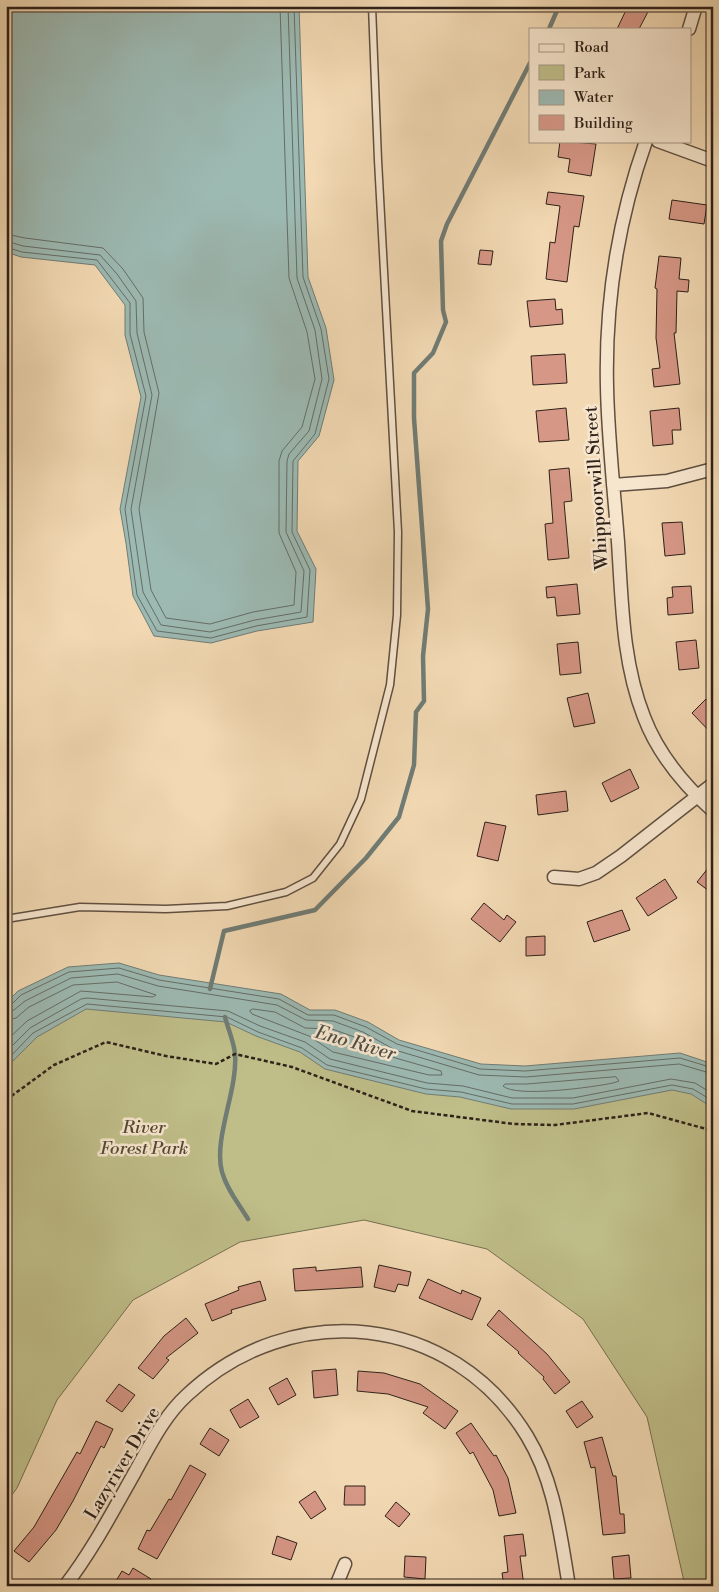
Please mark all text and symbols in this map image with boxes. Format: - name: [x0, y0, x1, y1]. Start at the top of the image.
- legend: [529, 28, 692, 142]
- text: Road: [574, 38, 609, 57]
- text: Park: [574, 64, 606, 83]
- text: Water: [573, 88, 614, 107]
- text: Building: [573, 114, 633, 133]
- street label: Whippoorwill Street: [579, 405, 614, 572]
- water label: Eno River: [312, 1020, 400, 1066]
- park label: River Forest Park: [100, 1116, 188, 1160]
- street label: Lazyriver Drive: [80, 1403, 165, 1524]

